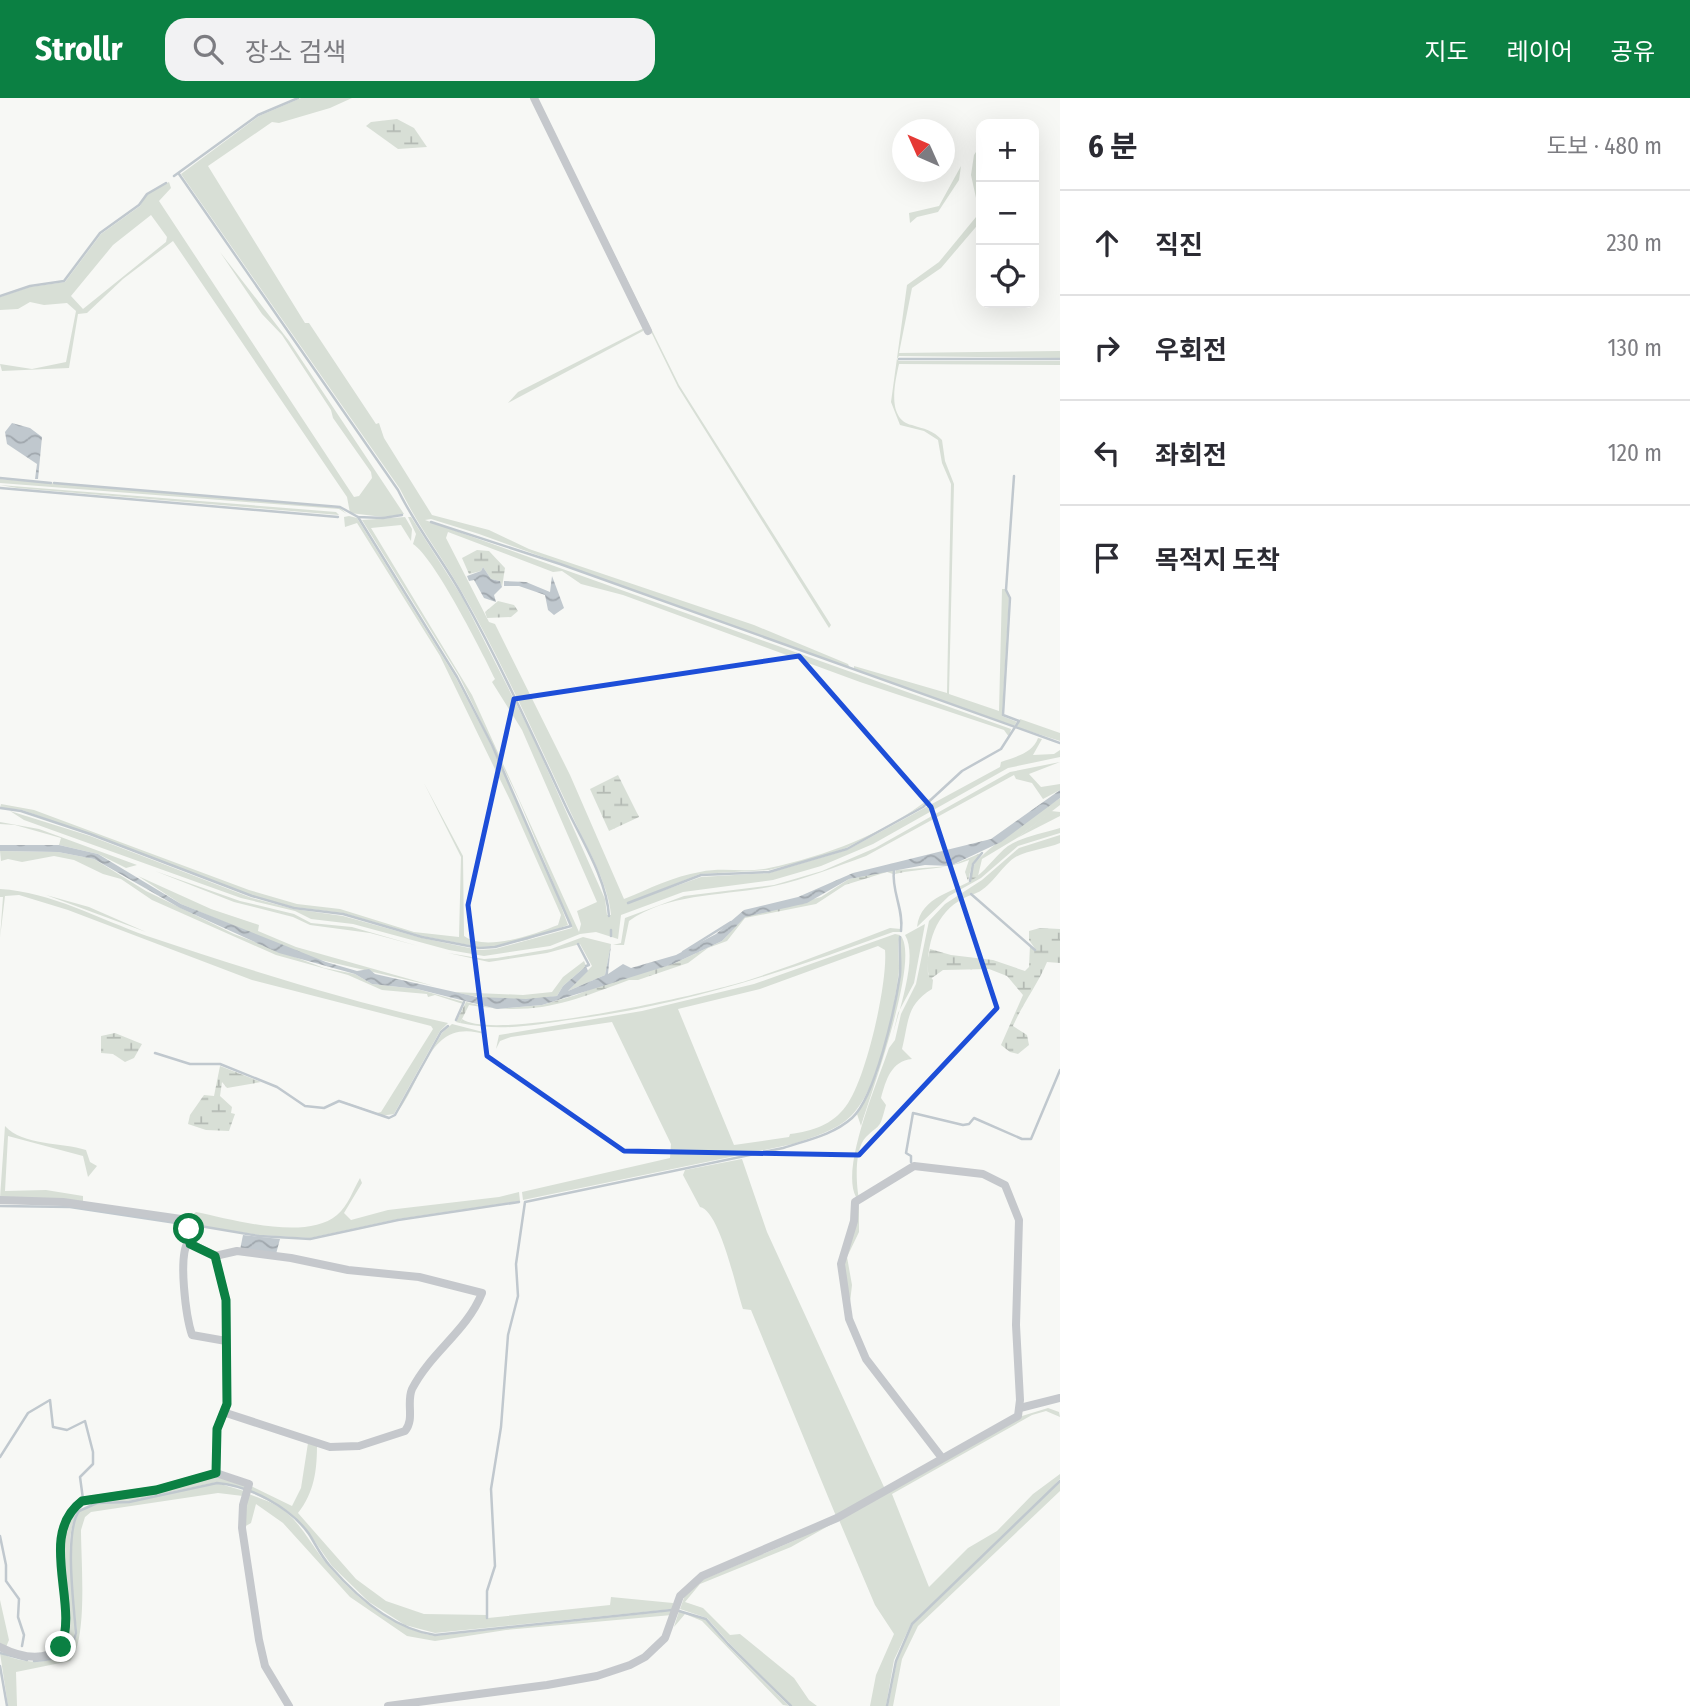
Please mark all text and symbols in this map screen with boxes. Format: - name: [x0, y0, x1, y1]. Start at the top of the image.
- search box: [165, 18, 655, 81]
- text: Strollr: [35, 29, 123, 69]
- icon: search: [189, 30, 227, 68]
- text: 장소 검색: [245, 37, 346, 68]
- text: 지도: [1424, 38, 1469, 66]
- text: 레이어: [1507, 38, 1573, 66]
- text: 공유: [1611, 38, 1655, 66]
- north arrow: [892, 119, 955, 182]
- map controls: [976, 119, 1039, 308]
- button: +: [976, 119, 1039, 182]
- text: 6 분: [1088, 129, 1138, 165]
- text: 도보 · 480 m: [1546, 132, 1662, 160]
- button: −: [976, 182, 1039, 245]
- icon: ahead: [1088, 224, 1126, 262]
- text: 230 m: [1606, 229, 1662, 257]
- text: 직진: [1155, 230, 1203, 261]
- button: locate: [976, 245, 1039, 308]
- icon: right: [1088, 329, 1126, 367]
- text: 130 m: [1608, 334, 1662, 362]
- text: 우회전: [1155, 335, 1227, 366]
- icon: left: [1088, 434, 1126, 472]
- text: 120 m: [1608, 439, 1662, 467]
- text: 좌회전: [1155, 440, 1227, 471]
- icon: arrive: [1088, 539, 1126, 577]
- text: 목적지 도착: [1155, 545, 1280, 576]
- route start: [173, 1213, 204, 1244]
- route end: [45, 1631, 76, 1662]

